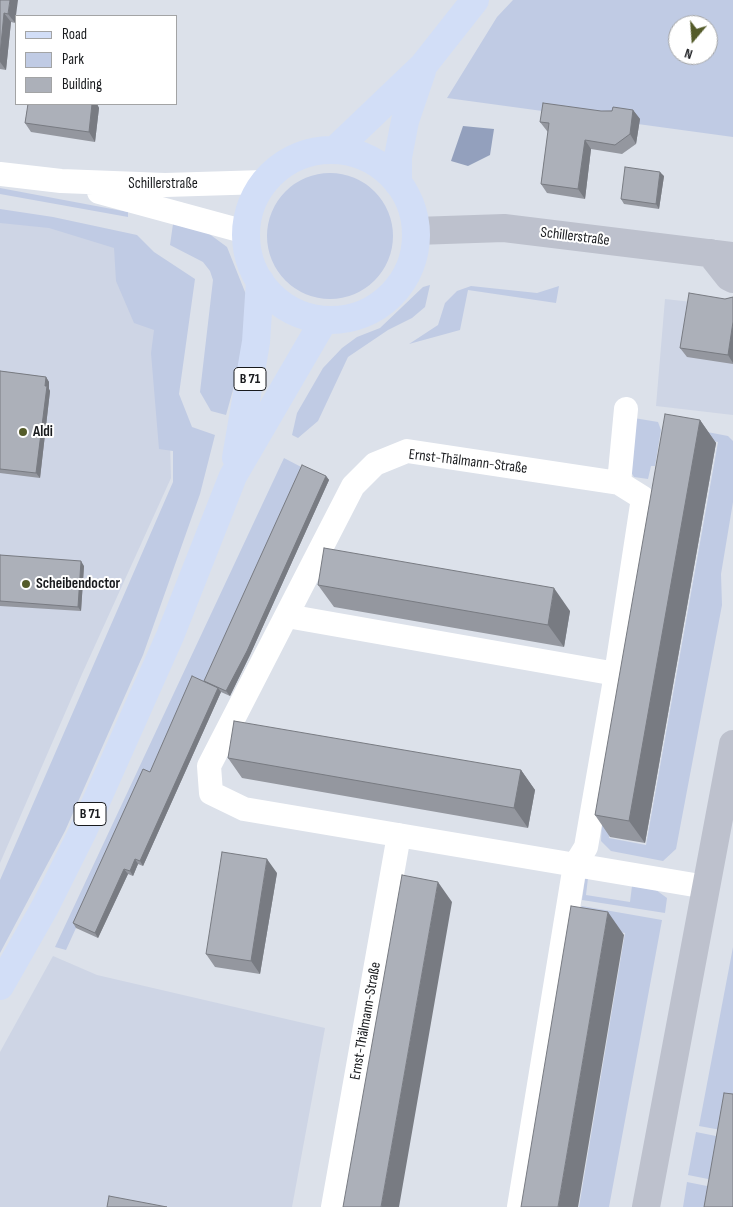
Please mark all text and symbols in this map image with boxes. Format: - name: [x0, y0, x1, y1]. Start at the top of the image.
- legend: [15, 15, 178, 105]
- north arrow: [668, 15, 718, 65]
- text: Road: [62, 25, 87, 44]
- text: N: [682, 45, 695, 63]
- text: Park: [62, 50, 84, 69]
- text: Building: [62, 75, 102, 94]
- street label: Schillerstraße: [128, 175, 198, 193]
- street label: Schillerstraße: [539, 224, 611, 250]
- road number: B 71: [234, 368, 266, 390]
- place label: Aldi: [33, 423, 53, 441]
- marker: Aldi: [17, 426, 29, 438]
- street label: Ernst-Thälmann-Straße: [408, 446, 528, 478]
- place label: Scheibendoctor: [36, 575, 120, 593]
- marker: Scheibendoctor: [20, 578, 32, 590]
- road number: B 71: [74, 802, 106, 826]
- street label: Ernst-Thälmann-Straße: [347, 961, 385, 1081]

